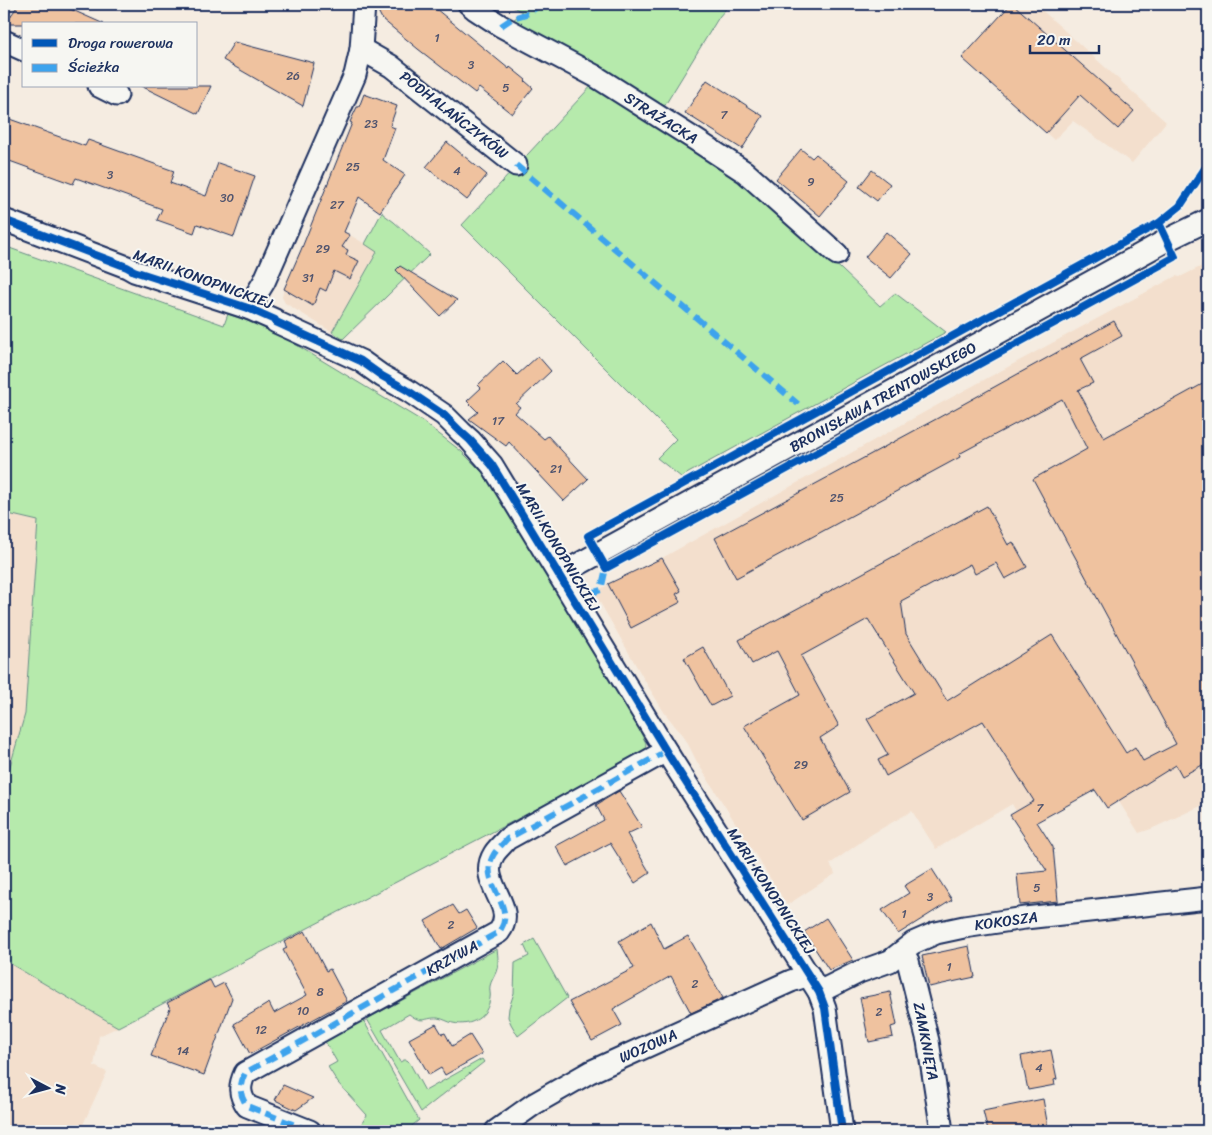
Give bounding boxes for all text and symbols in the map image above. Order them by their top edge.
legend [22,22,198,88]
scale bar [1030,22,1098,54]
house number: 1 [434,27,440,49]
text: 20 m [1037,27,1071,53]
text: Droga rowerowa [68,30,174,56]
text: Ścieżka [68,54,120,80]
house number: 3 [468,54,475,76]
street label: PODHALAŃCZYKÓW [394,64,514,166]
house number: 26 [286,65,300,87]
house number: 5 [502,77,510,99]
street label: STRAŻACKA [619,85,703,151]
house number: 7 [721,104,729,126]
house number: 23 [364,113,378,135]
house number: 25 [346,156,360,178]
house number: 4 [453,160,461,182]
house number: 3 [107,164,114,186]
house number: 9 [807,171,815,193]
house number: 30 [220,187,234,209]
house number: 27 [330,194,345,216]
house number: 29 [316,238,330,260]
street label: MARII KONOPNICKIEJ [130,242,277,317]
house number: 31 [302,267,314,289]
street label: BRONISŁAWA TRENTOWSKIEGO [784,334,982,460]
house number: 17 [492,410,505,432]
house number: 21 [550,458,562,480]
street label: MARII KONOPNICKIEJ [509,477,607,617]
house number: 25 [830,487,844,509]
house number: 29 [794,754,808,776]
house number: 7 [1037,797,1045,819]
street label: MARII KONOPNICKIEJ [720,822,822,961]
house number: 5 [1033,877,1041,899]
house number: 3 [927,886,934,908]
house number: 1 [901,903,907,925]
street label: KOKOSZA [973,904,1039,938]
house number: 2 [448,914,455,936]
street label: KRZYWA [421,933,483,983]
house number: 1 [946,956,952,978]
house number: 2 [692,973,699,995]
house number: 8 [316,981,324,1003]
house number: 10 [297,1000,310,1022]
street label: ZAMKNIĘTA [906,1000,946,1082]
house number: 2 [876,1001,883,1023]
house number: 12 [255,1019,267,1041]
street label: WOZOWA [615,1022,681,1070]
house number: 14 [177,1040,190,1062]
house number: 4 [1035,1057,1043,1079]
north arrow [22,1062,72,1112]
text: N [47,1082,73,1096]

